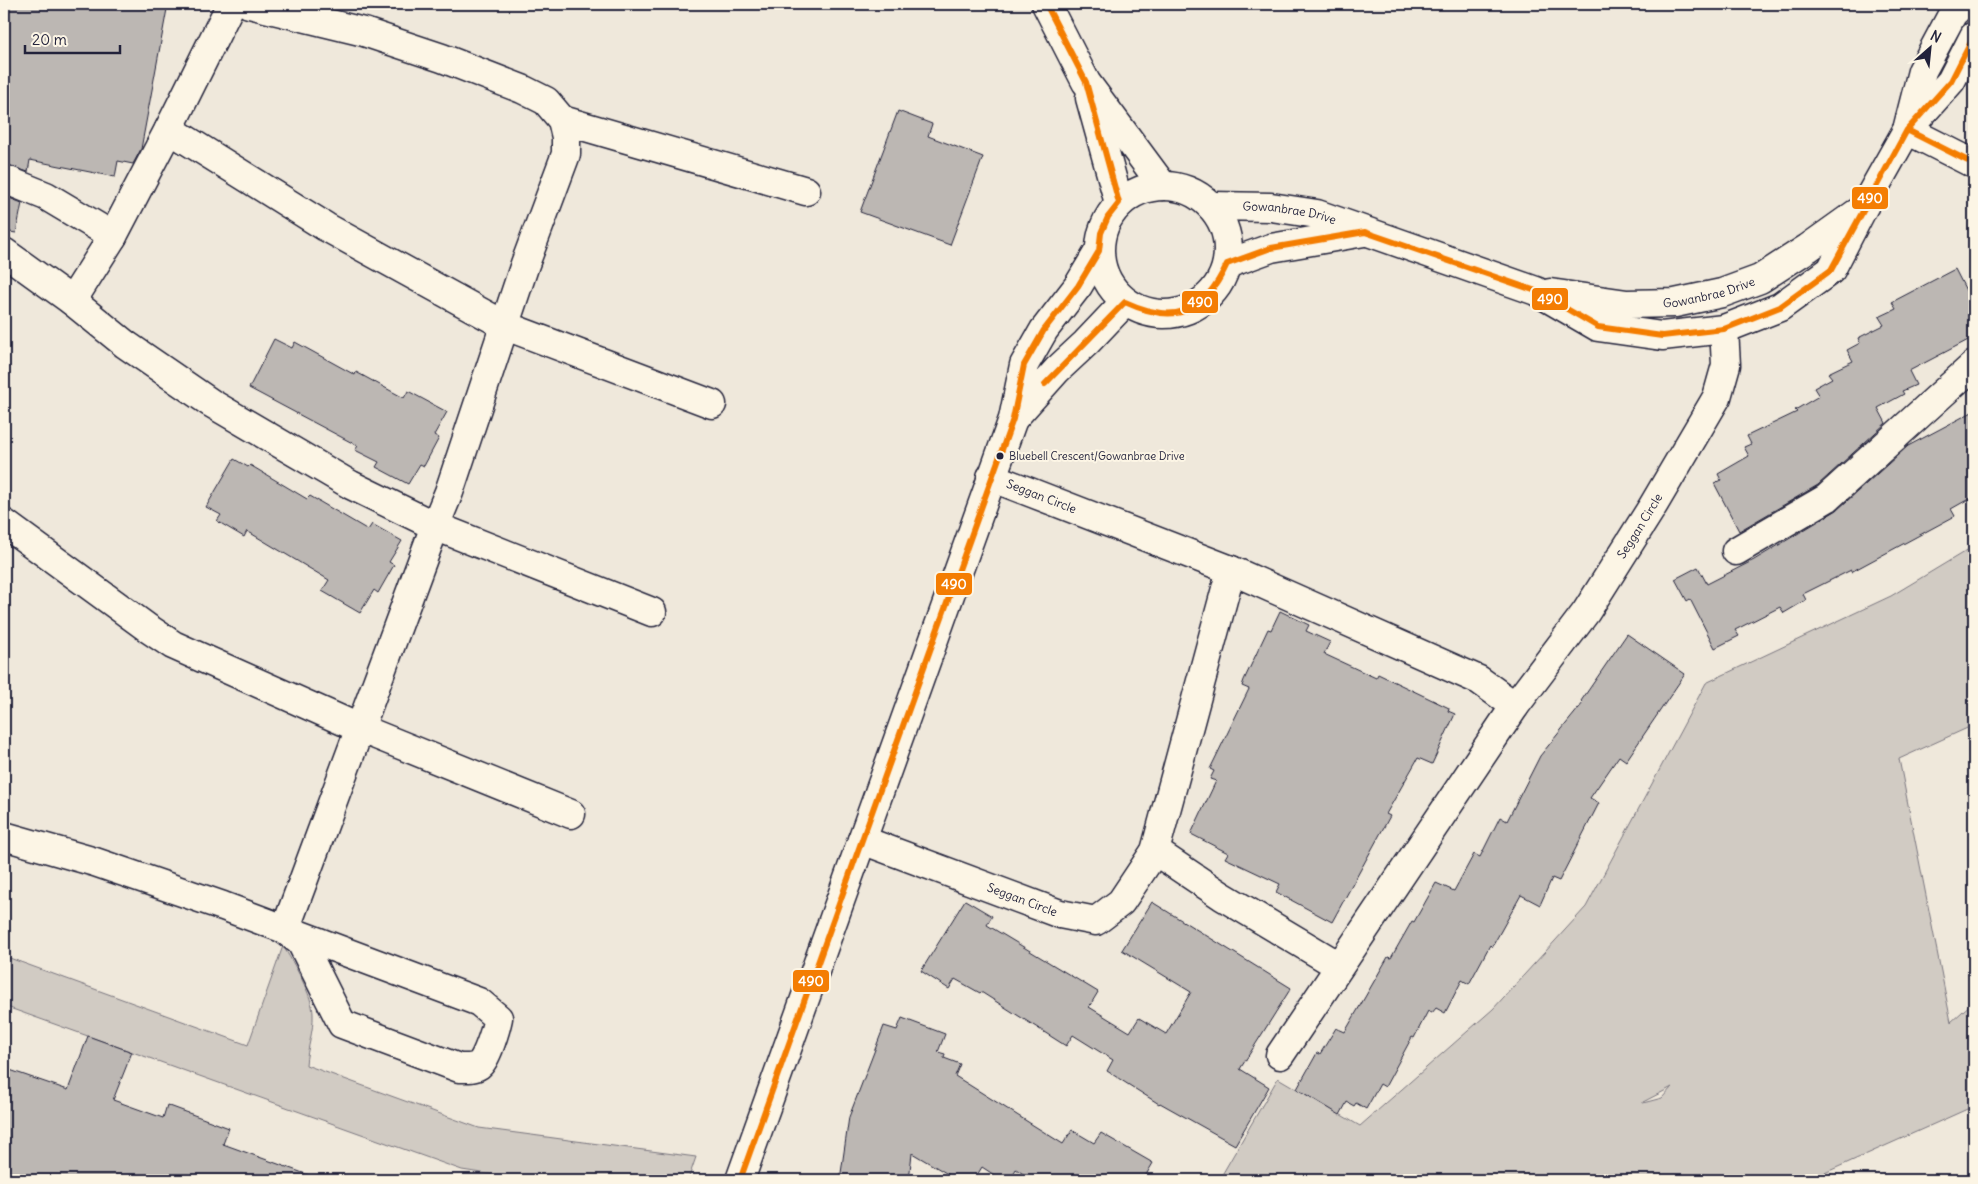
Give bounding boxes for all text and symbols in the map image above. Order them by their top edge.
scale bar [25,22,120,54]
north arrow [1906,22,1956,72]
text: N [1928,26,1944,47]
text: 20 m [32,30,67,49]
line badge: 490 [1851,186,1889,210]
text: 490 [1857,189,1883,207]
street label: Gowanbrae Drive [1243,199,1338,227]
street label: Gowanbrae Drive [1663,274,1757,310]
line badge: 490 [1531,287,1569,311]
line badge: 490 [1181,290,1219,314]
text: 490 [1537,290,1563,308]
text: 490 [1187,293,1213,311]
place label: Bluebell Crescent/Gowanbrae Drive [1009,449,1185,463]
marker: Bluebell Crescent/Gowanbrae Drive [995,451,1005,461]
street label: Seggan Circle [1004,476,1079,516]
street label: Seggan Circle [1614,491,1665,561]
line badge: 490 [935,572,973,596]
text: 490 [941,575,967,593]
street label: Seggan Circle [985,879,1060,919]
line badge: 490 [792,969,830,993]
text: 490 [798,972,824,990]

